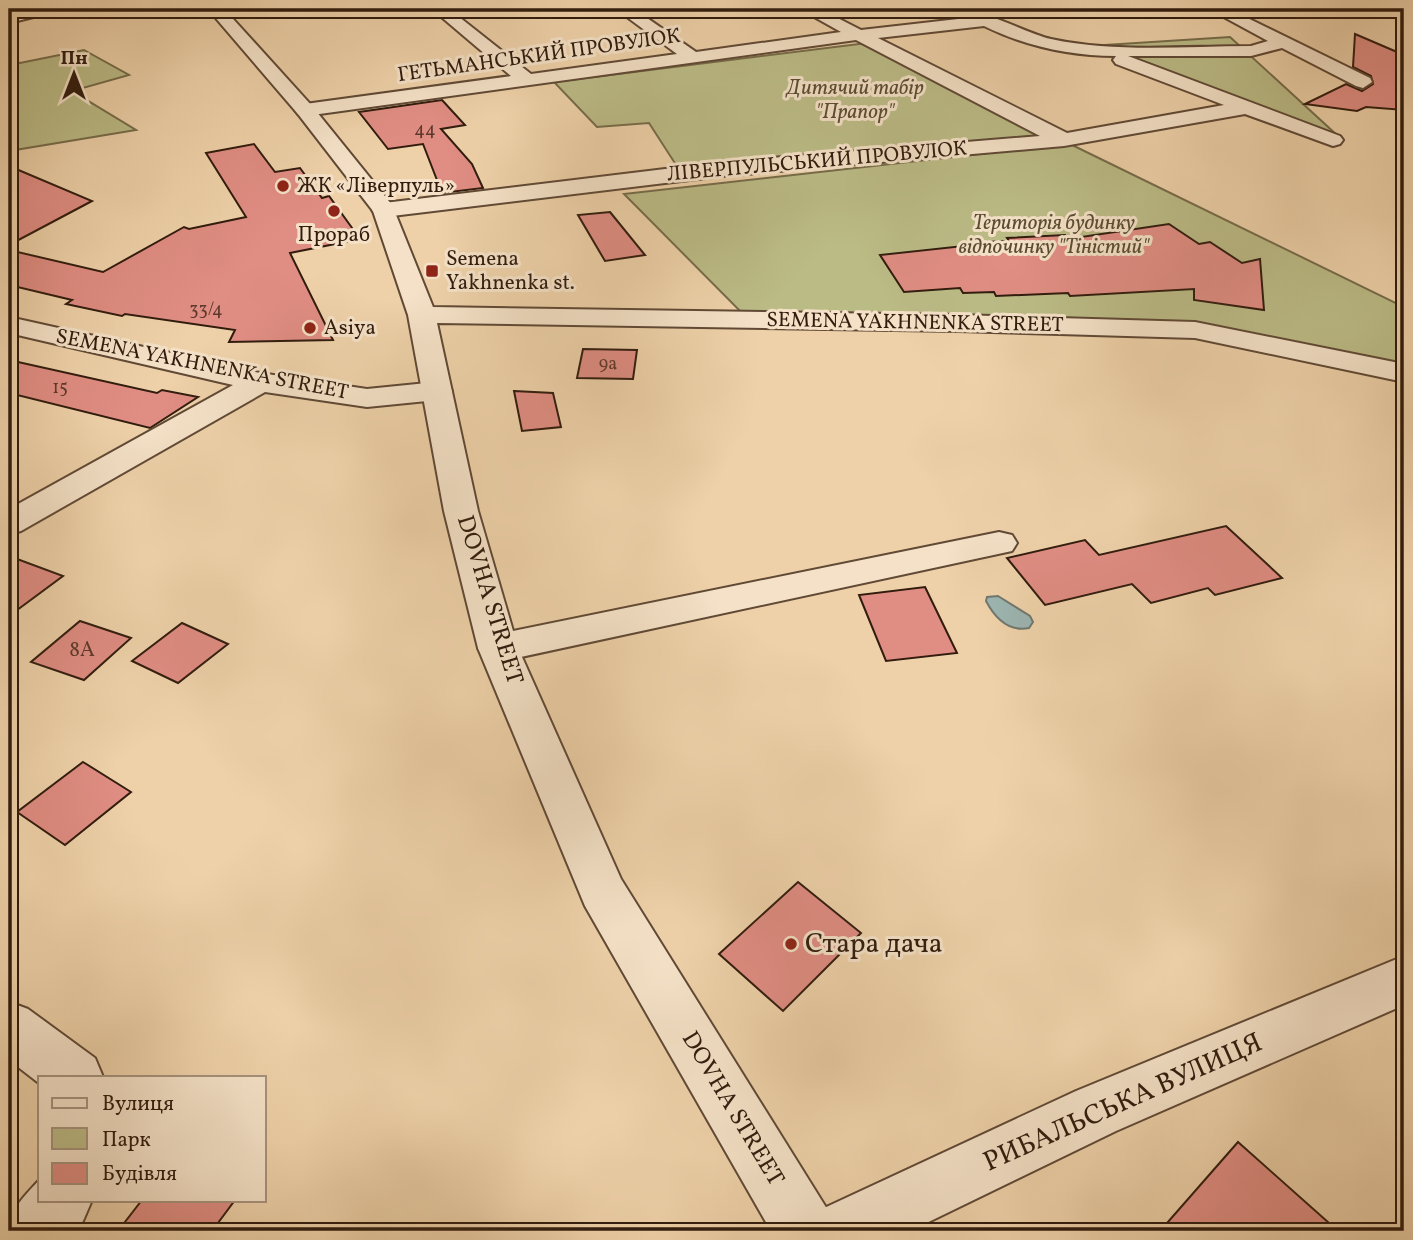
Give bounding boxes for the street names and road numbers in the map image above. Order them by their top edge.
street label: ГЕТЬМАНСЬКИЙ ПРОВУЛОК [396,22,682,90]
street label: ЛІВЕРПУЛЬСЬКИЙ ПРОВУЛОК [666,134,968,190]
street label: SEMENA YAKHNENKA STREET [766,306,1064,340]
street label: SEMENA YAKHNENKA STREET [53,322,351,408]
street label: DOVHA STREET [447,511,531,689]
street label: РИБАЛЬСЬКА ВУЛИЦЯ [977,1024,1269,1182]
street label: DOVHA STREET [672,1025,792,1193]

